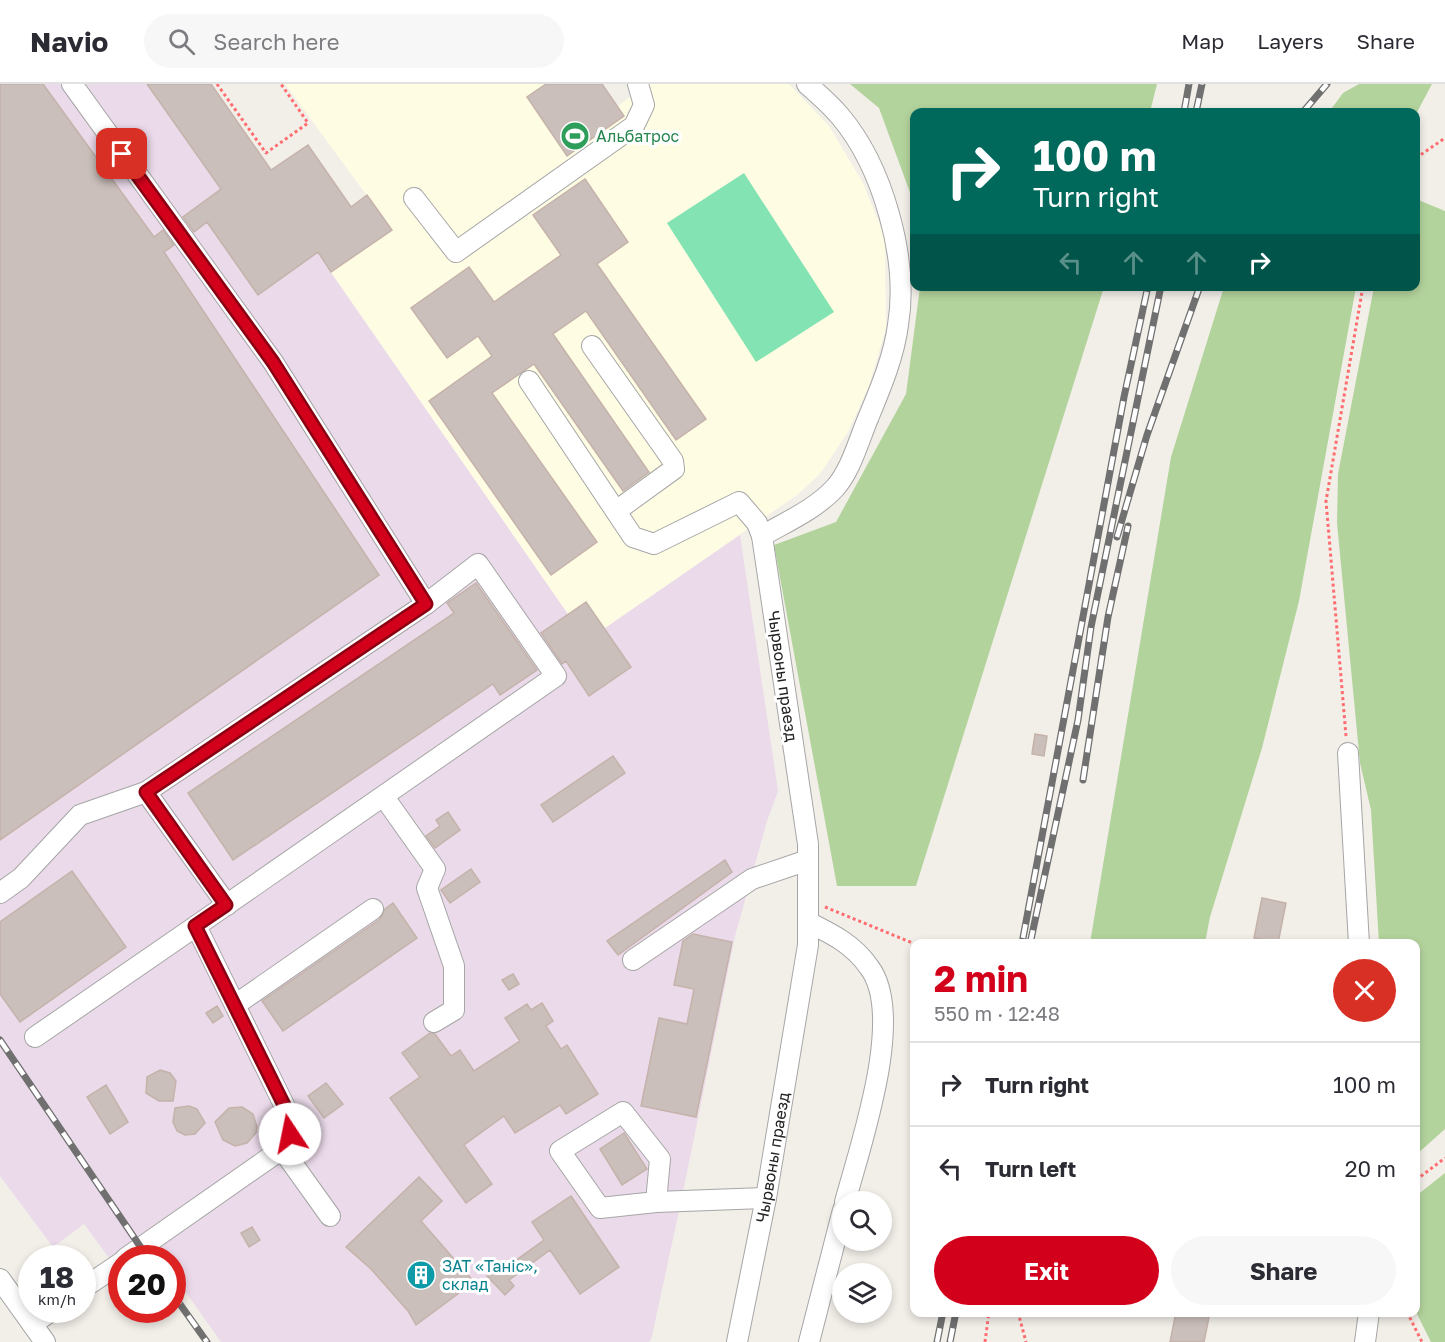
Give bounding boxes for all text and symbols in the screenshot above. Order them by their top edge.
search box [144,14,564,68]
text: Navio [30,25,108,58]
icon: search [165,25,198,58]
text: Search here [213,28,339,55]
text: Map [1181,28,1224,54]
text: Layers [1257,28,1324,54]
text: Share [1357,28,1415,54]
sports icon: Альбатрос [559,120,591,152]
place label: Альбатрос [596,126,679,146]
pin [96,128,147,179]
text: 100 m [1033,130,1156,180]
icon: right [934,132,1012,210]
icon: arrive [105,137,138,170]
text: Turn right [1033,181,1159,213]
icon: left [1054,246,1087,279]
icon: ahead [1117,246,1150,279]
icon: ahead [1180,246,1213,279]
icon: right [1243,246,1276,279]
street label: Чырвоны праезд [764,609,802,743]
text: 2 min [934,957,1028,1000]
button: close [1333,959,1396,1022]
text: 550 m · 12:48 [934,1001,1060,1025]
icon: right [934,1068,967,1101]
text: Turn right [985,1071,1089,1098]
text: 100 m [1333,1071,1396,1098]
street label: Чырвоны праезд [751,1090,793,1225]
position arrow [258,1102,322,1166]
icon: left [934,1152,967,1185]
text: Turn left [985,1155,1076,1182]
text: 20 m [1345,1155,1396,1182]
map controls [832,1191,892,1323]
button: search [832,1191,892,1251]
button: Exit [934,1236,1159,1305]
button: Share [1171,1236,1396,1305]
speed limit sign: 20 [108,1245,186,1323]
place label: ЗАТ «Таніс», склад [442,1256,538,1294]
text: 18 [40,1259,74,1295]
building icon: ЗАТ «Таніс», склад [405,1259,437,1291]
button: layers [832,1263,892,1323]
text: km/h [38,1290,76,1308]

